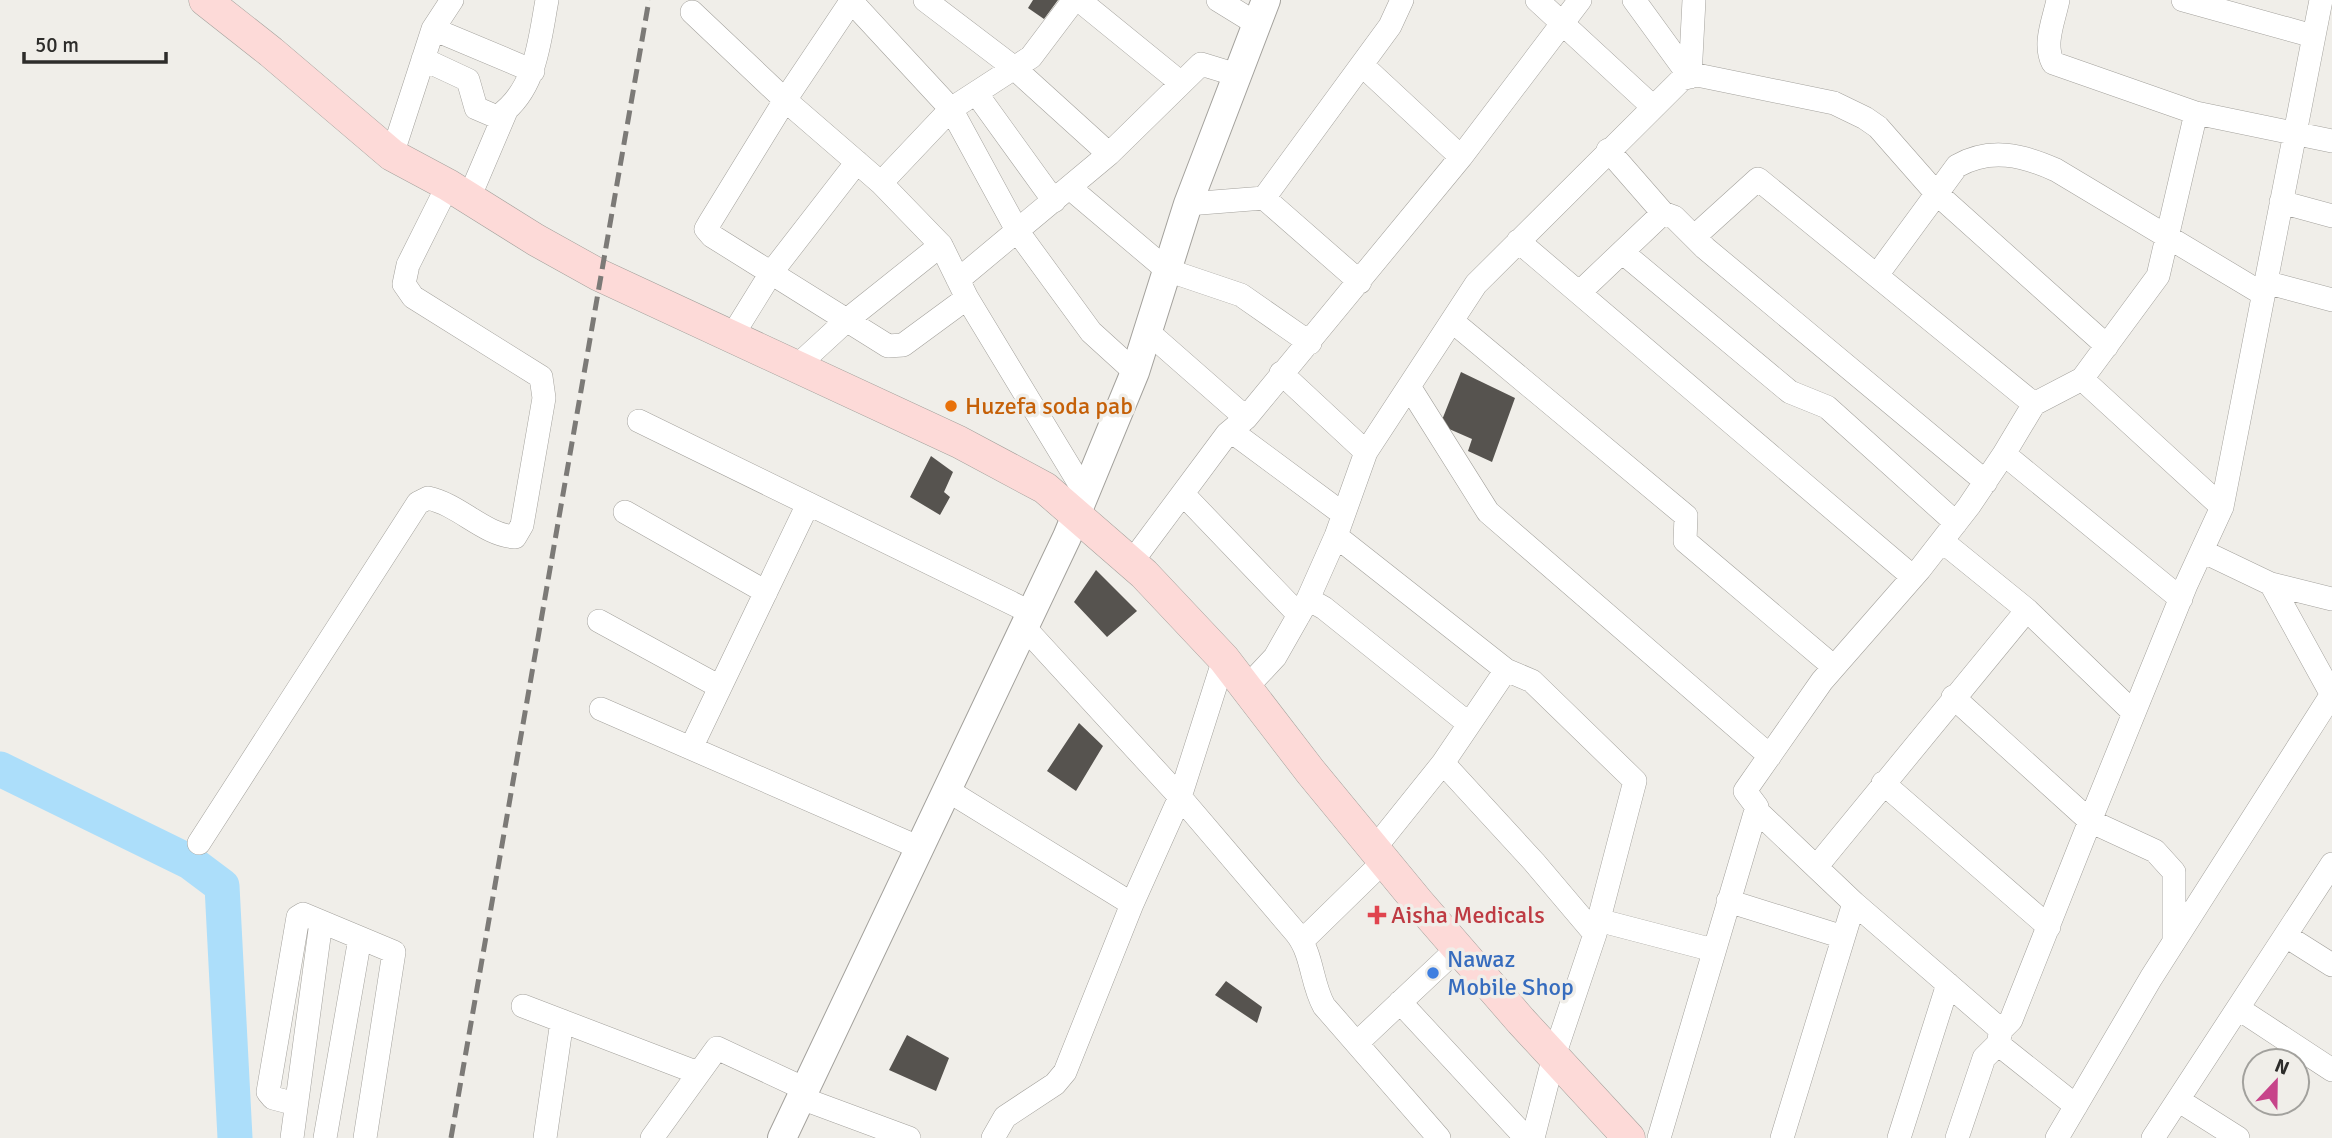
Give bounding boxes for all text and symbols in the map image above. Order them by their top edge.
scale bar [24,21,166,65]
text: 50 m [35,32,79,58]
place label: Huzefa soda pab [965,391,1133,421]
marker: Huzefa soda pab [943,398,959,414]
place label: Aisha Medicals [1391,900,1545,930]
marker: Aisha Medicals [1369,907,1385,923]
place label: Nawaz Mobile Shop [1447,944,1574,1002]
marker: Nawaz Mobile Shop [1425,965,1441,981]
north arrow [2241,1047,2311,1117]
text: N [2271,1054,2293,1081]

